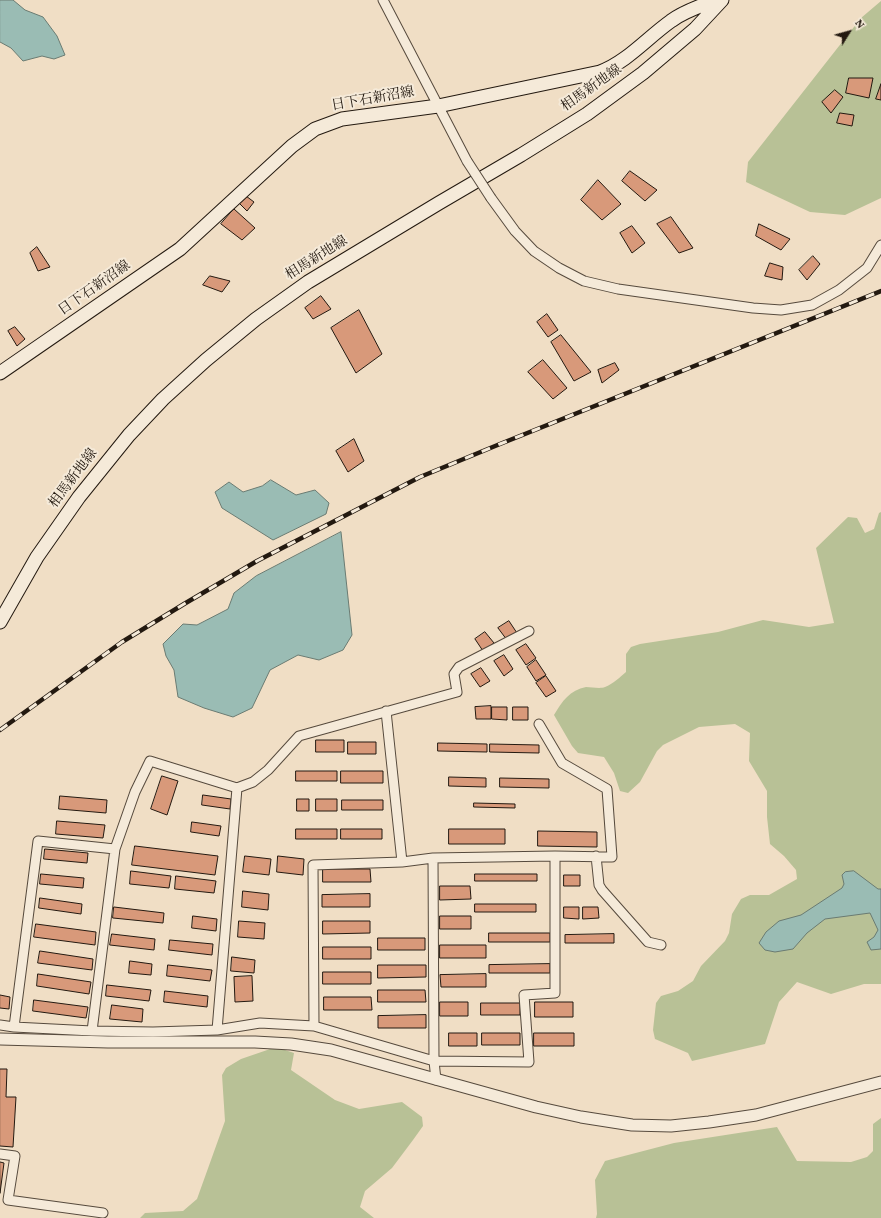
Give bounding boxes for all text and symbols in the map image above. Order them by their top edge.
north arrow [829,12,869,52]
text: N [851,17,867,32]
street label: 相馬新地線 [559,62,625,116]
street label: 日下石新沼線 [330,84,416,116]
street label: 相馬新地線 [283,233,351,285]
street label: 日下石新沼線 [56,258,134,320]
street label: 相馬新地線 [46,446,102,512]

